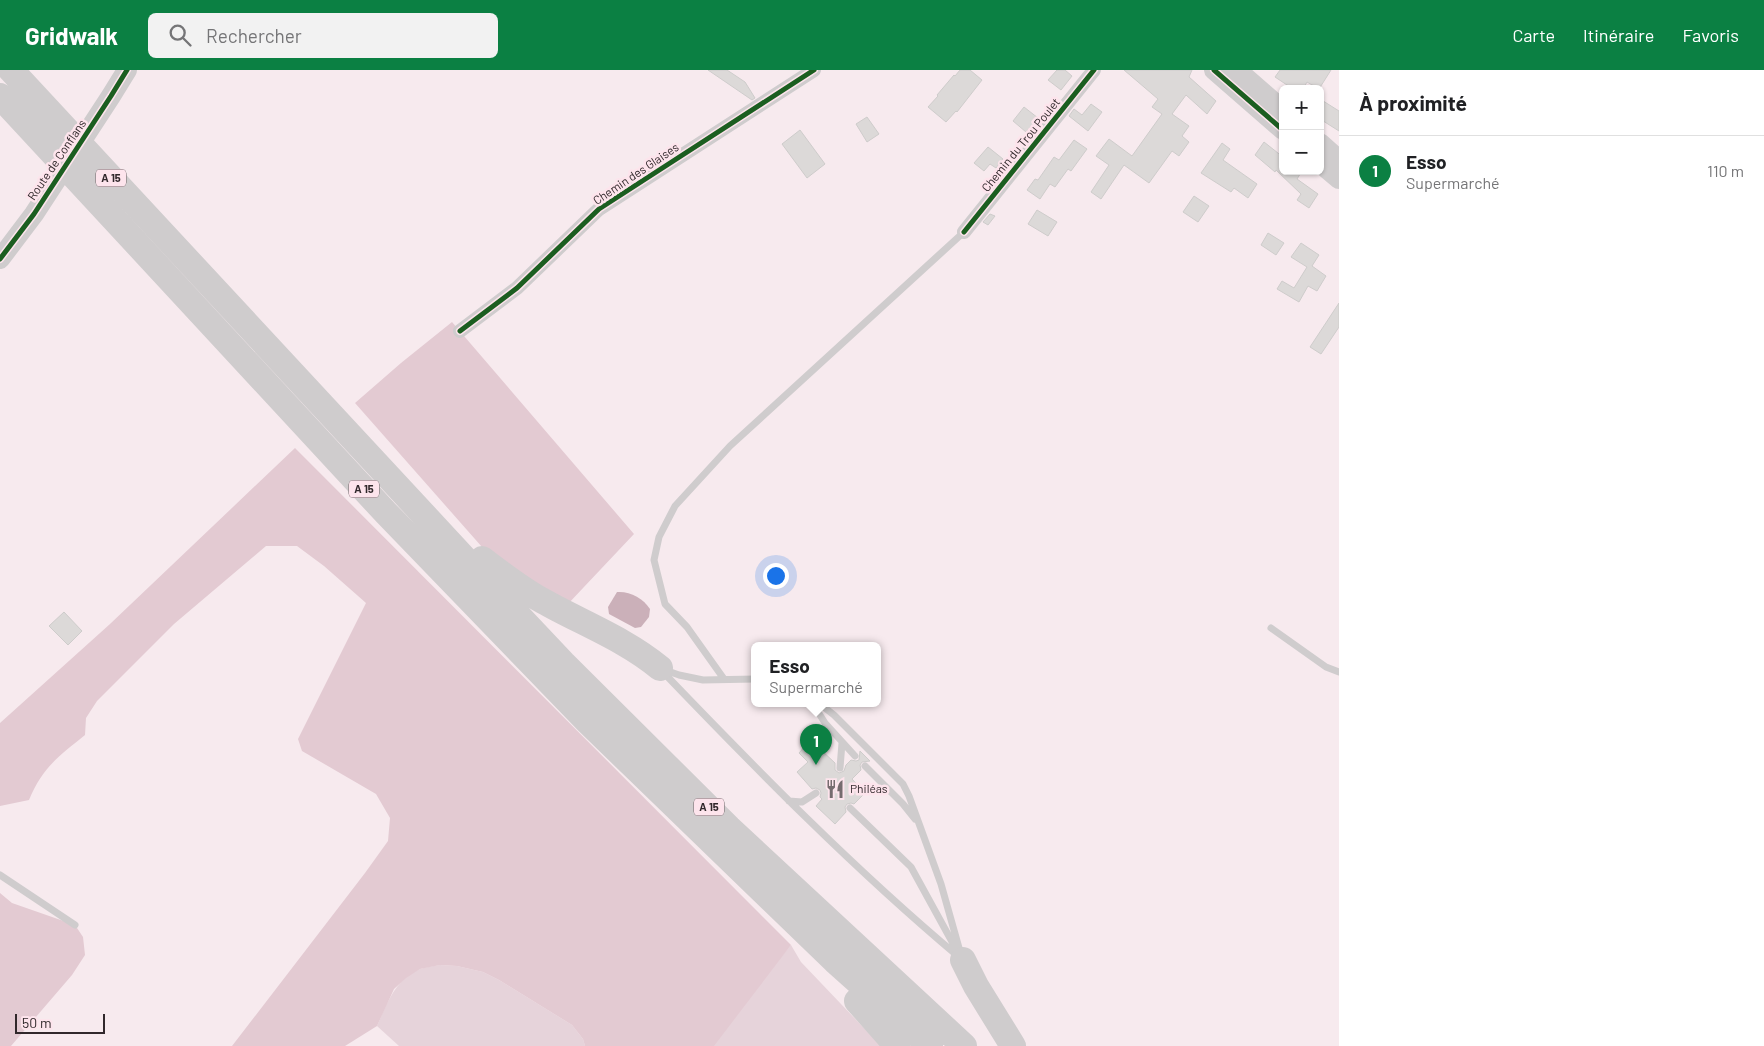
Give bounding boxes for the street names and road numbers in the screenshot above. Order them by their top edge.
street label: Chemin du Trou Poulet [978,95,1062,194]
street label: Route de Conflans [24,116,88,202]
street label: Chemin des Glaises [590,139,681,207]
road number: A 15 [96,170,126,186]
road number: A 15 [349,480,379,498]
road number: A 15 [694,799,724,816]

